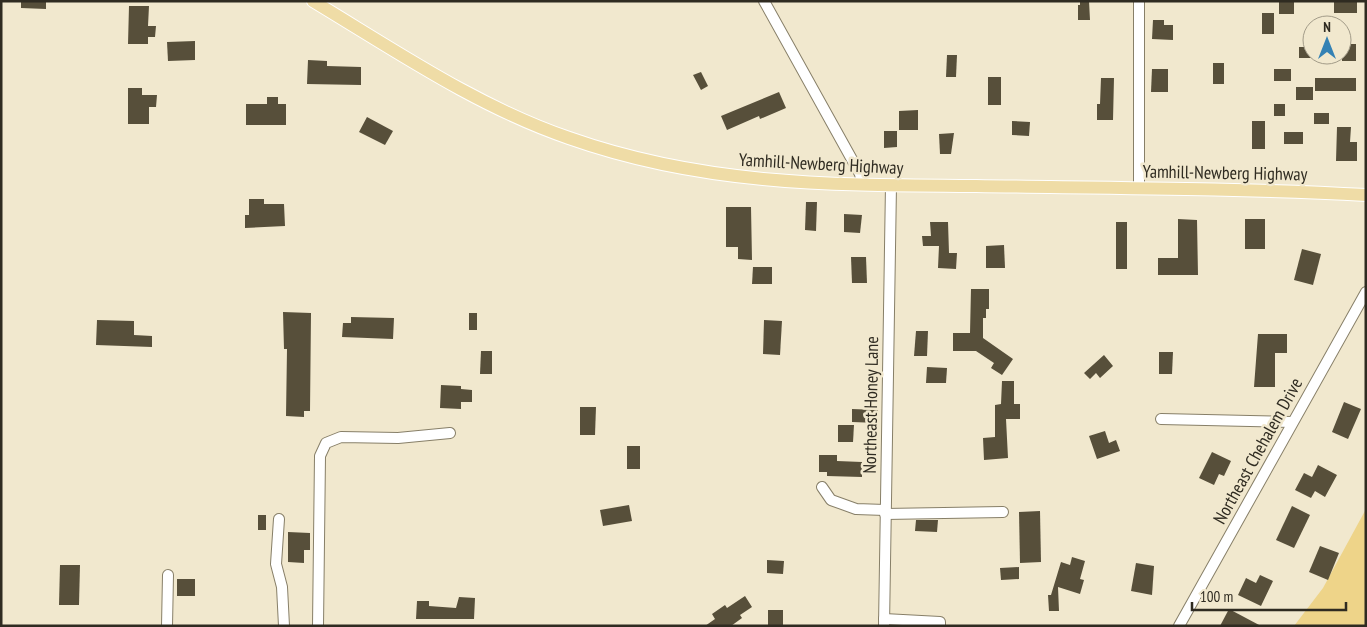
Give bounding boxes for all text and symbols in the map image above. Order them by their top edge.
north arrow [1302,15,1352,65]
text: N [1323,18,1331,36]
street label: Yamhill-Newberg Highway [738,148,904,179]
street label: Yamhill-Newberg Highway [1142,160,1308,185]
street label: Northeast Honey Lane [858,336,883,474]
street label: Northeast Chehalem Drive [1208,374,1307,528]
scale bar [1192,580,1346,612]
text: 100 m [1200,587,1233,606]

